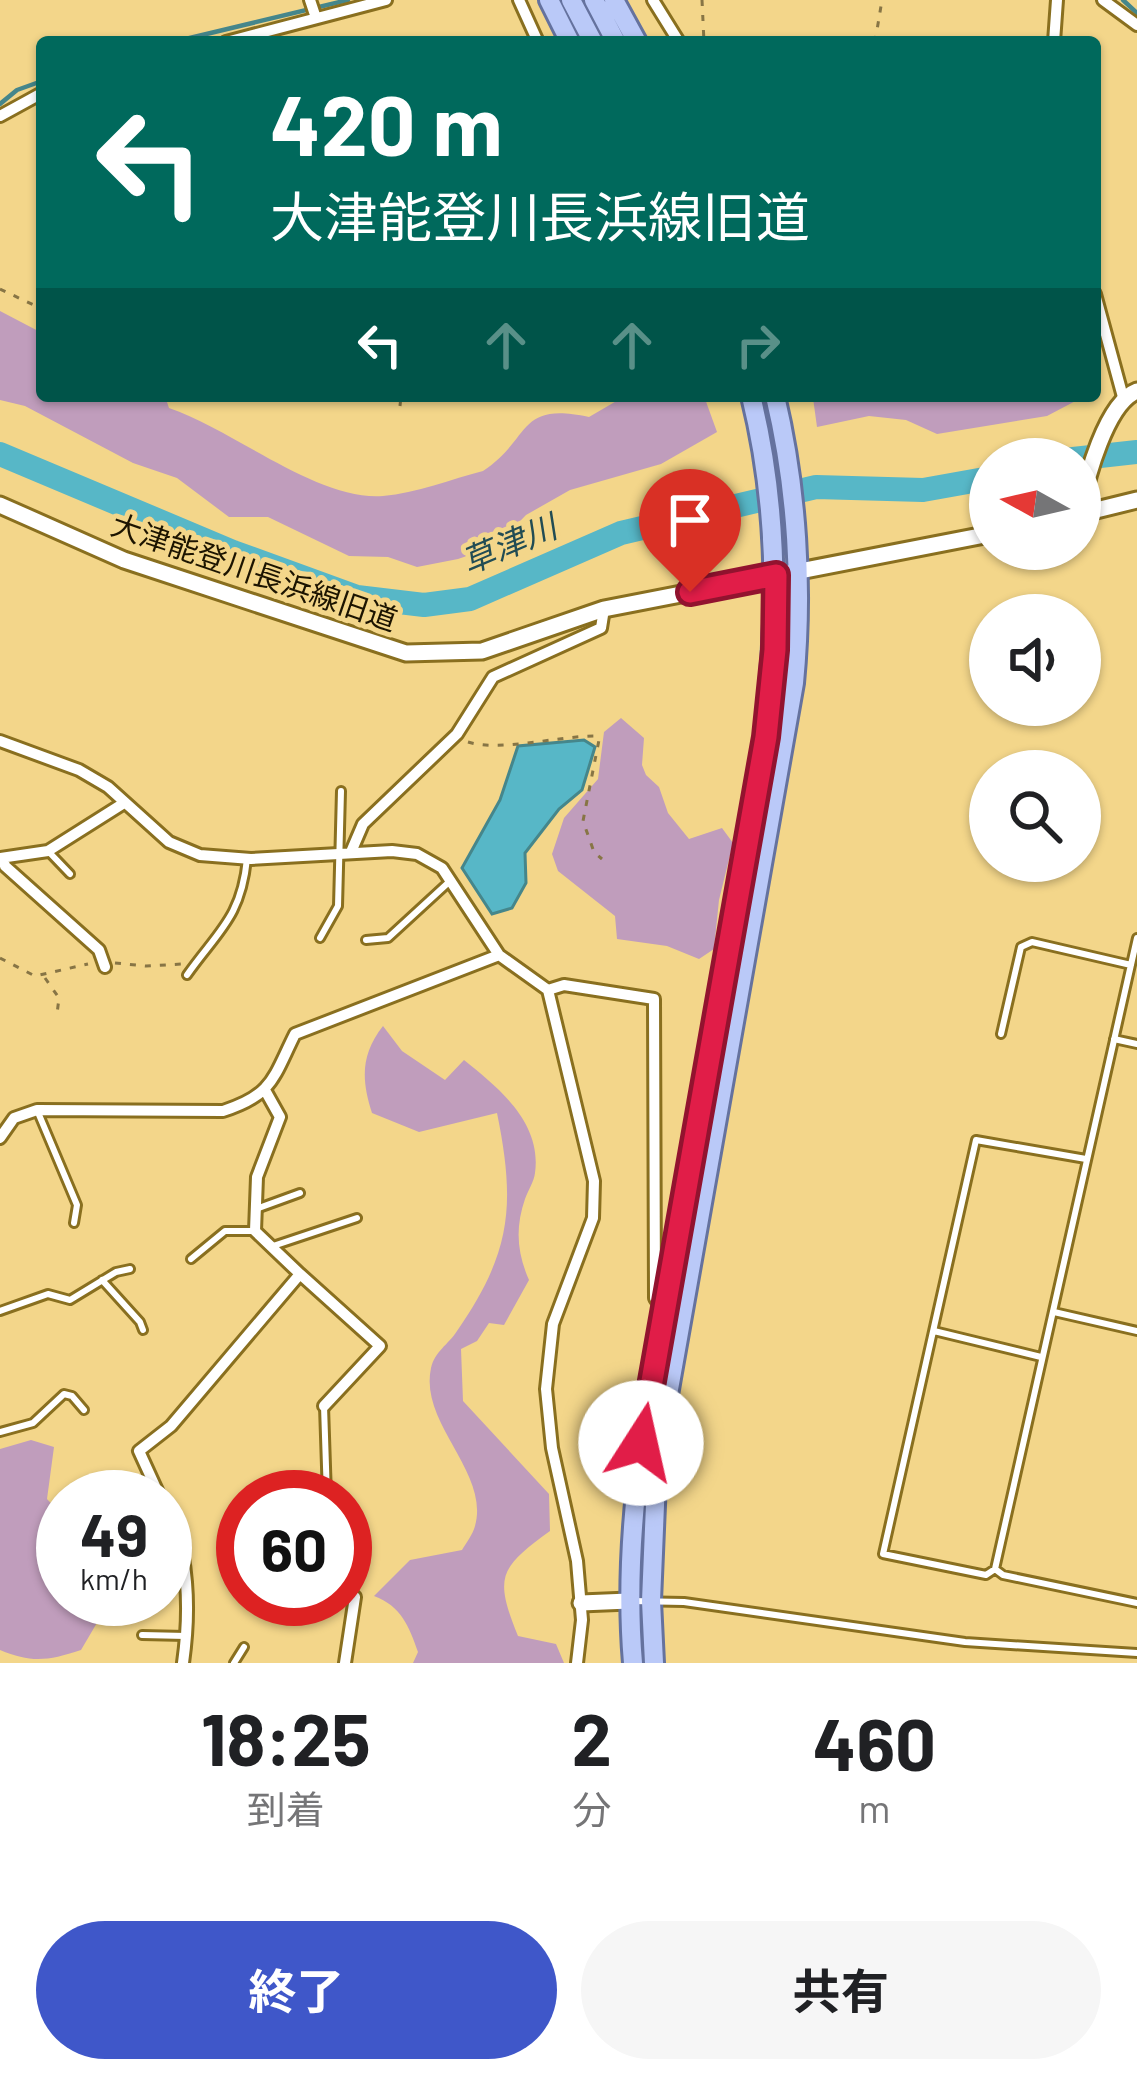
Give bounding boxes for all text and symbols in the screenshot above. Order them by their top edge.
text: 420 m [270,72,503,173]
icon: left [72,84,228,240]
text: 大津能登川長浜線旧道 [270,183,810,248]
icon: left [347,312,413,378]
icon: ahead [473,312,539,378]
icon: ahead [599,312,665,378]
icon: right [725,312,791,378]
north arrow [969,438,1101,570]
map controls [969,438,1101,882]
pin [639,469,741,592]
icon: arrive [657,487,723,553]
water label: 草津川 [455,504,565,581]
street label: 大津能登川長浜線旧道 [107,505,402,637]
button: sound [969,594,1101,726]
button: search [969,750,1101,882]
position arrow [578,1380,704,1506]
speed limit sign: 60 [216,1470,372,1626]
text: 49 [80,1497,148,1569]
text: km/h [80,1560,148,1596]
text: 18:25 [201,1694,371,1780]
text: 2 [572,1694,612,1780]
text: 460 [813,1699,936,1785]
text: m [858,1784,891,1831]
text: 到着 [247,1785,325,1832]
text: 分 [572,1785,611,1832]
button: 終了 [36,1921,557,2059]
button: 共有 [581,1921,1101,2059]

